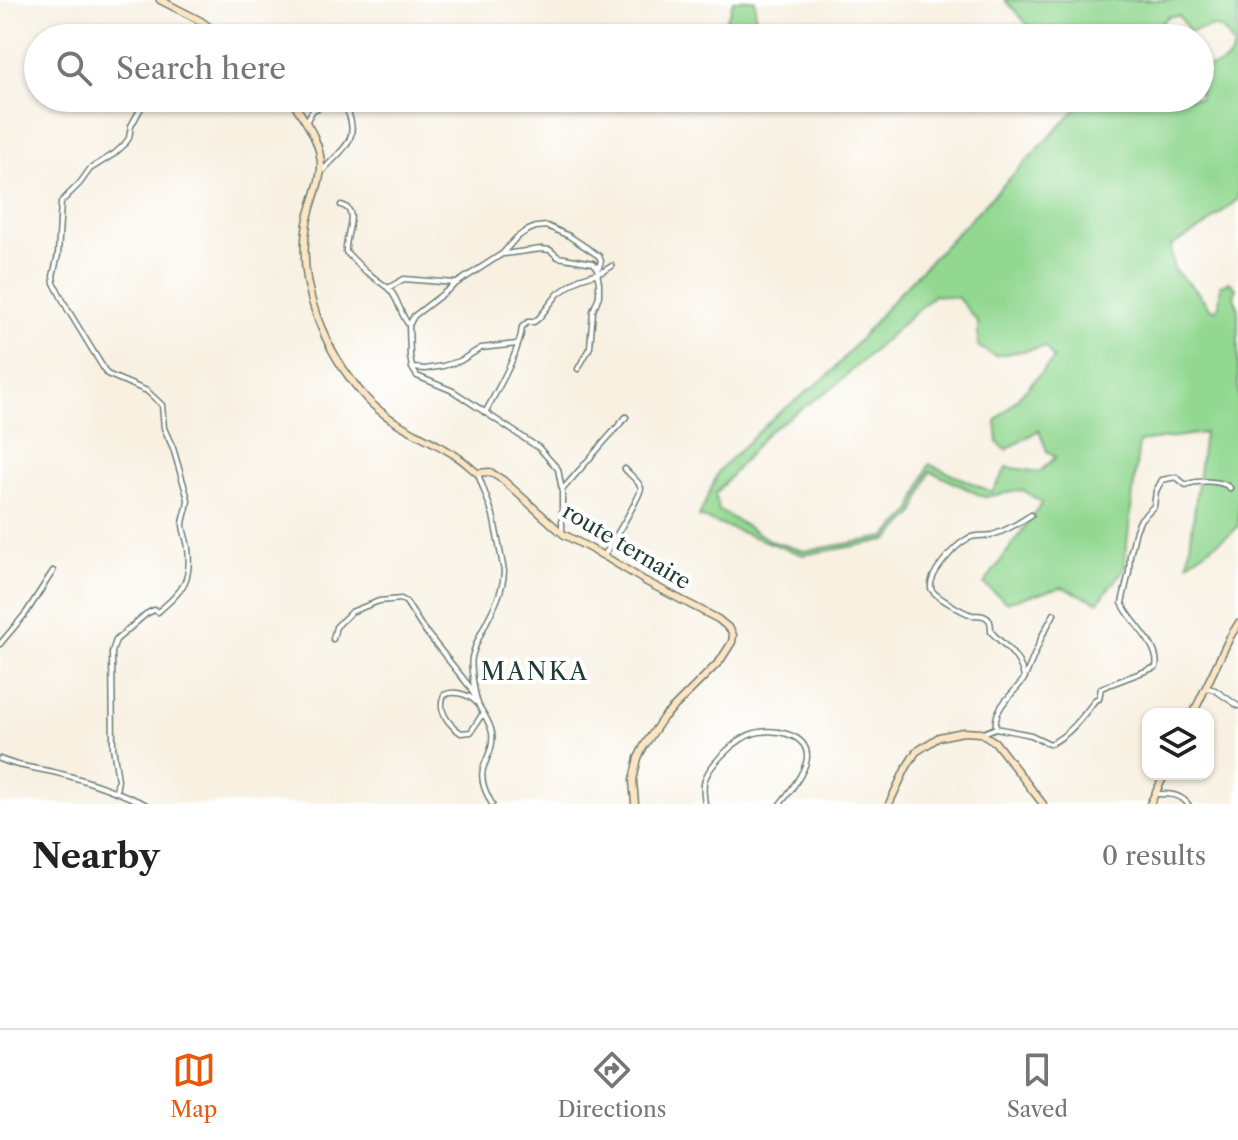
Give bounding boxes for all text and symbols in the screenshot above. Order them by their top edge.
search box [24,24,1214,112]
icon: search [52,46,96,90]
text: Search here [116,50,286,87]
street label: route ternaire [558,498,696,595]
district label: MANKA [481,657,589,686]
map controls [1142,708,1214,780]
button: layers [1142,708,1214,780]
text: Nearby [32,835,160,877]
text: 0 results [1102,840,1206,872]
tab: Map [170,1048,217,1123]
tab: Directions [558,1048,666,1123]
tab: Saved [1007,1048,1068,1123]

